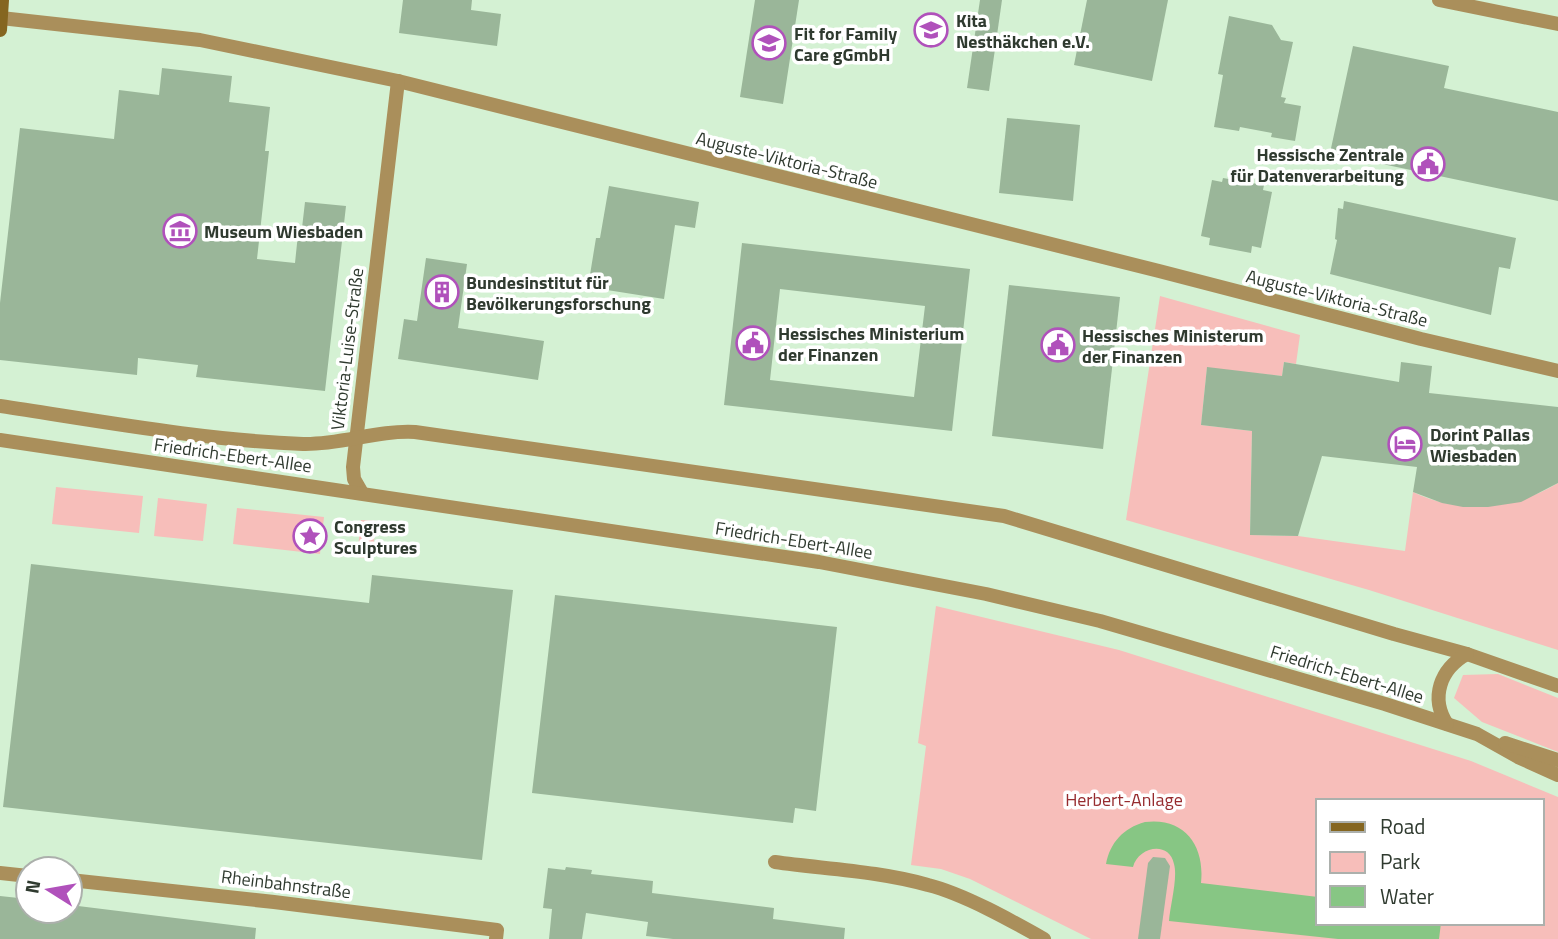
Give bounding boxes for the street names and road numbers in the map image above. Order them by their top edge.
street label: Auguste-Viktoria-Straße [693,124,881,196]
street label: Auguste-Viktoria-Straße [1243,262,1431,334]
street label: Viktoria-Luise-Straße [324,266,370,432]
street label: Friedrich-Ebert-Allee [152,431,314,479]
street label: Friedrich-Ebert-Allee [713,514,875,566]
street label: Friedrich-Ebert-Allee [1267,638,1427,710]
street label: Rheinbahnstraße [220,863,352,905]

